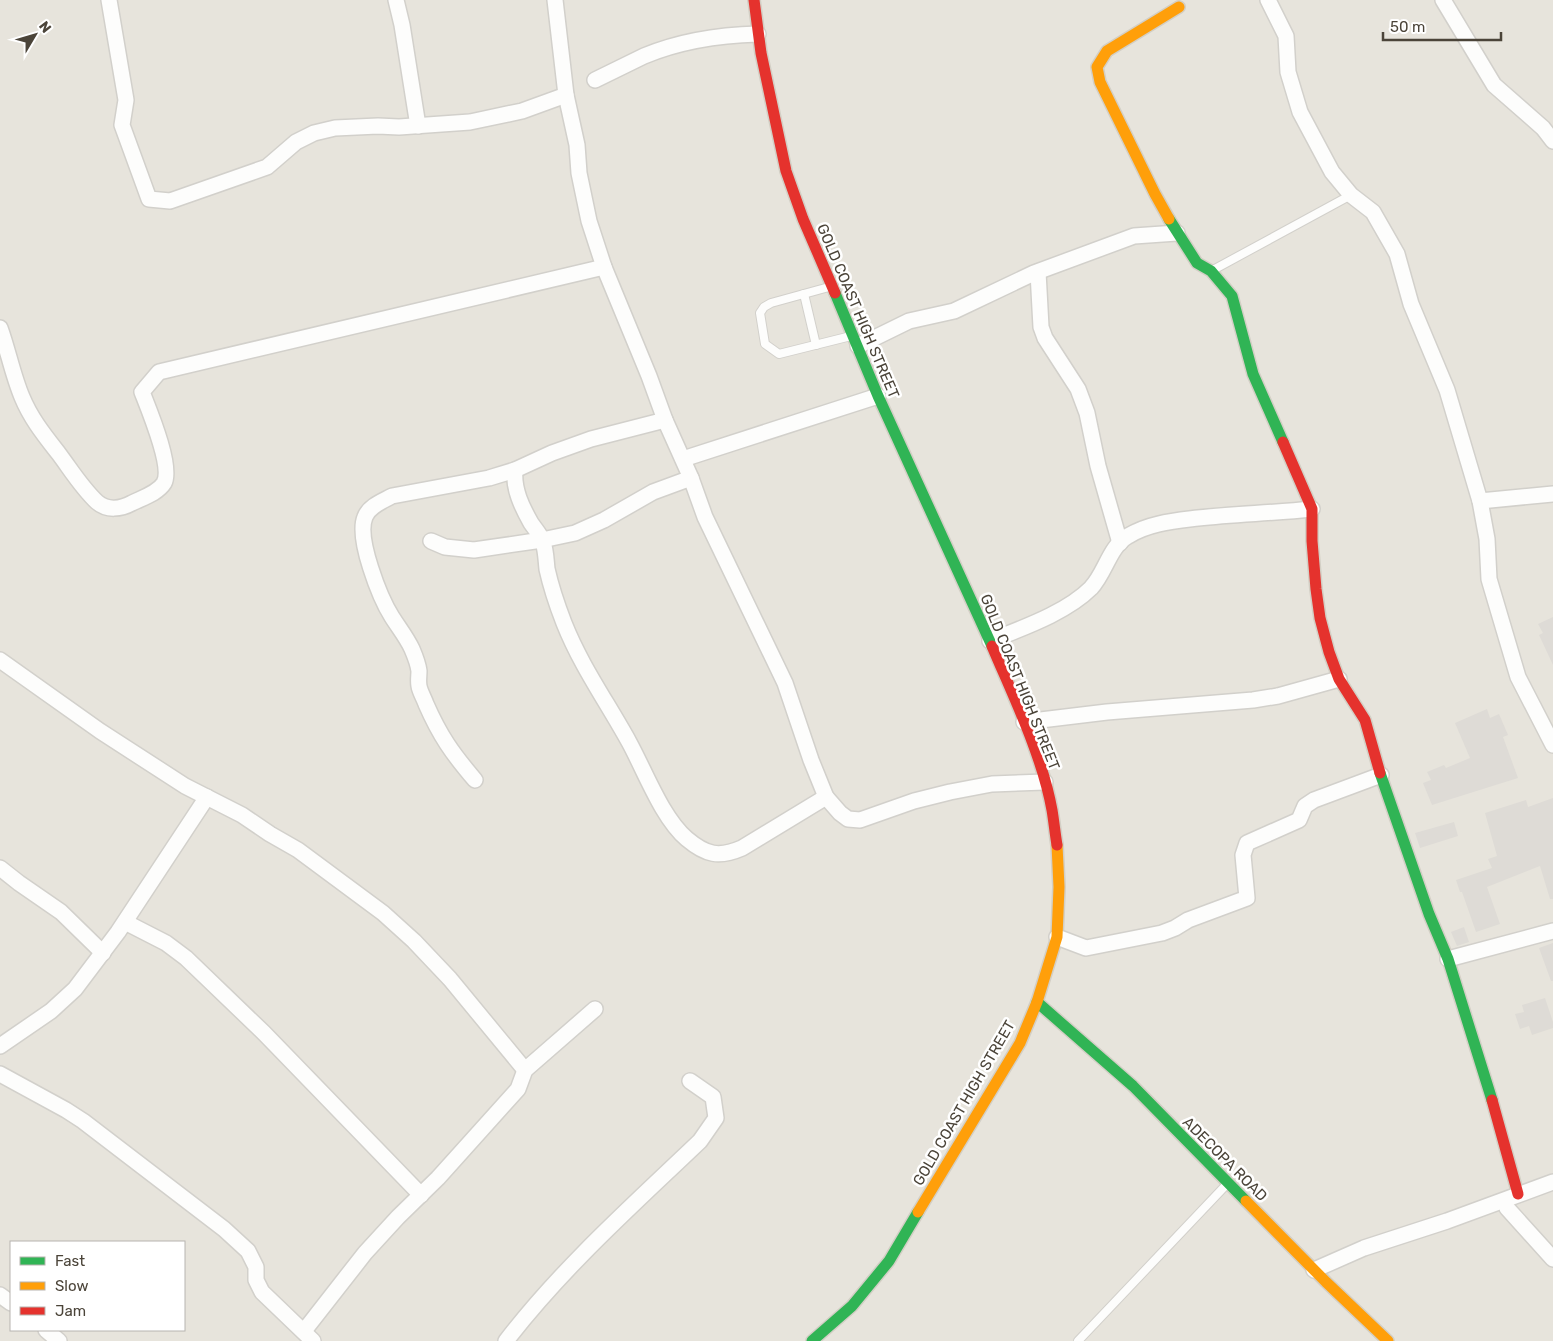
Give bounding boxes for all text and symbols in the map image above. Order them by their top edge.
north arrow [10,10,60,60]
scale bar [1383,10,1500,42]
text: N [35,18,55,37]
text: 50 m [1390,18,1425,36]
street label: GOLD COAST HIGH STREET [813,221,903,401]
street label: GOLD COAST HIGH STREET [976,592,1064,773]
street label: GOLD COAST HIGH STREET [909,1017,1019,1189]
street label: ADECOPA ROAD [1179,1113,1271,1205]
legend [10,1241,185,1331]
text: Fast [55,1252,85,1270]
text: Slow [55,1277,88,1295]
text: Jam [55,1302,86,1320]

